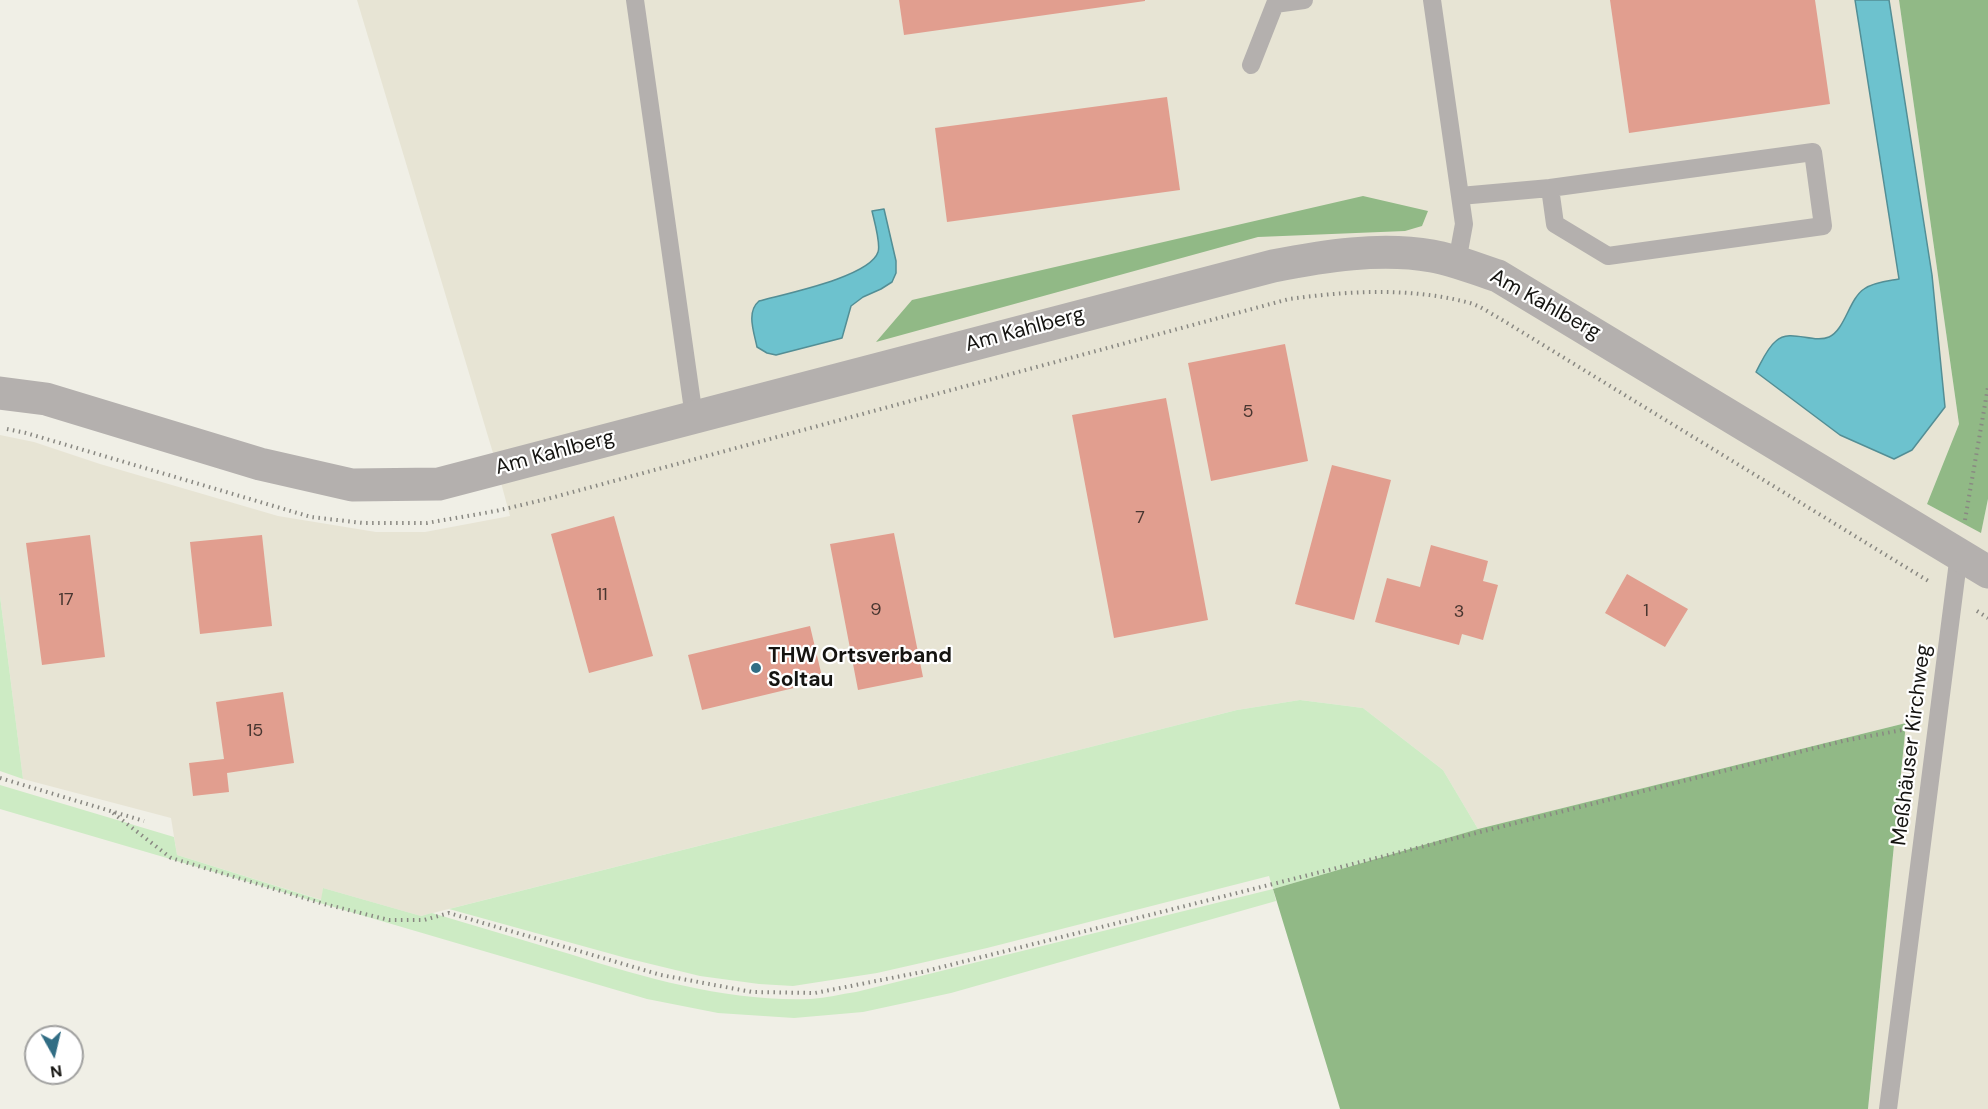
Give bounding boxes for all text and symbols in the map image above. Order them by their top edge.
street label: Am Kahlberg [1485,264,1605,346]
street label: Am Kahlberg [963,302,1087,358]
house number: 5 [1243,401,1253,423]
street label: Am Kahlberg [493,425,617,481]
house number: 7 [1135,507,1145,529]
house number: 11 [596,584,608,606]
house number: 17 [58,589,74,611]
house number: 9 [870,599,882,621]
house number: 1 [1643,600,1649,622]
house number: 3 [1454,601,1464,623]
place label: THW Ortsverband Soltau [768,643,952,693]
street label: Meßhäuser Kirchweg [1887,643,1937,847]
marker: THW Ortsverband Soltau [749,661,763,675]
house number: 15 [247,720,263,742]
north arrow [24,1025,84,1085]
text: N [49,1060,64,1083]

